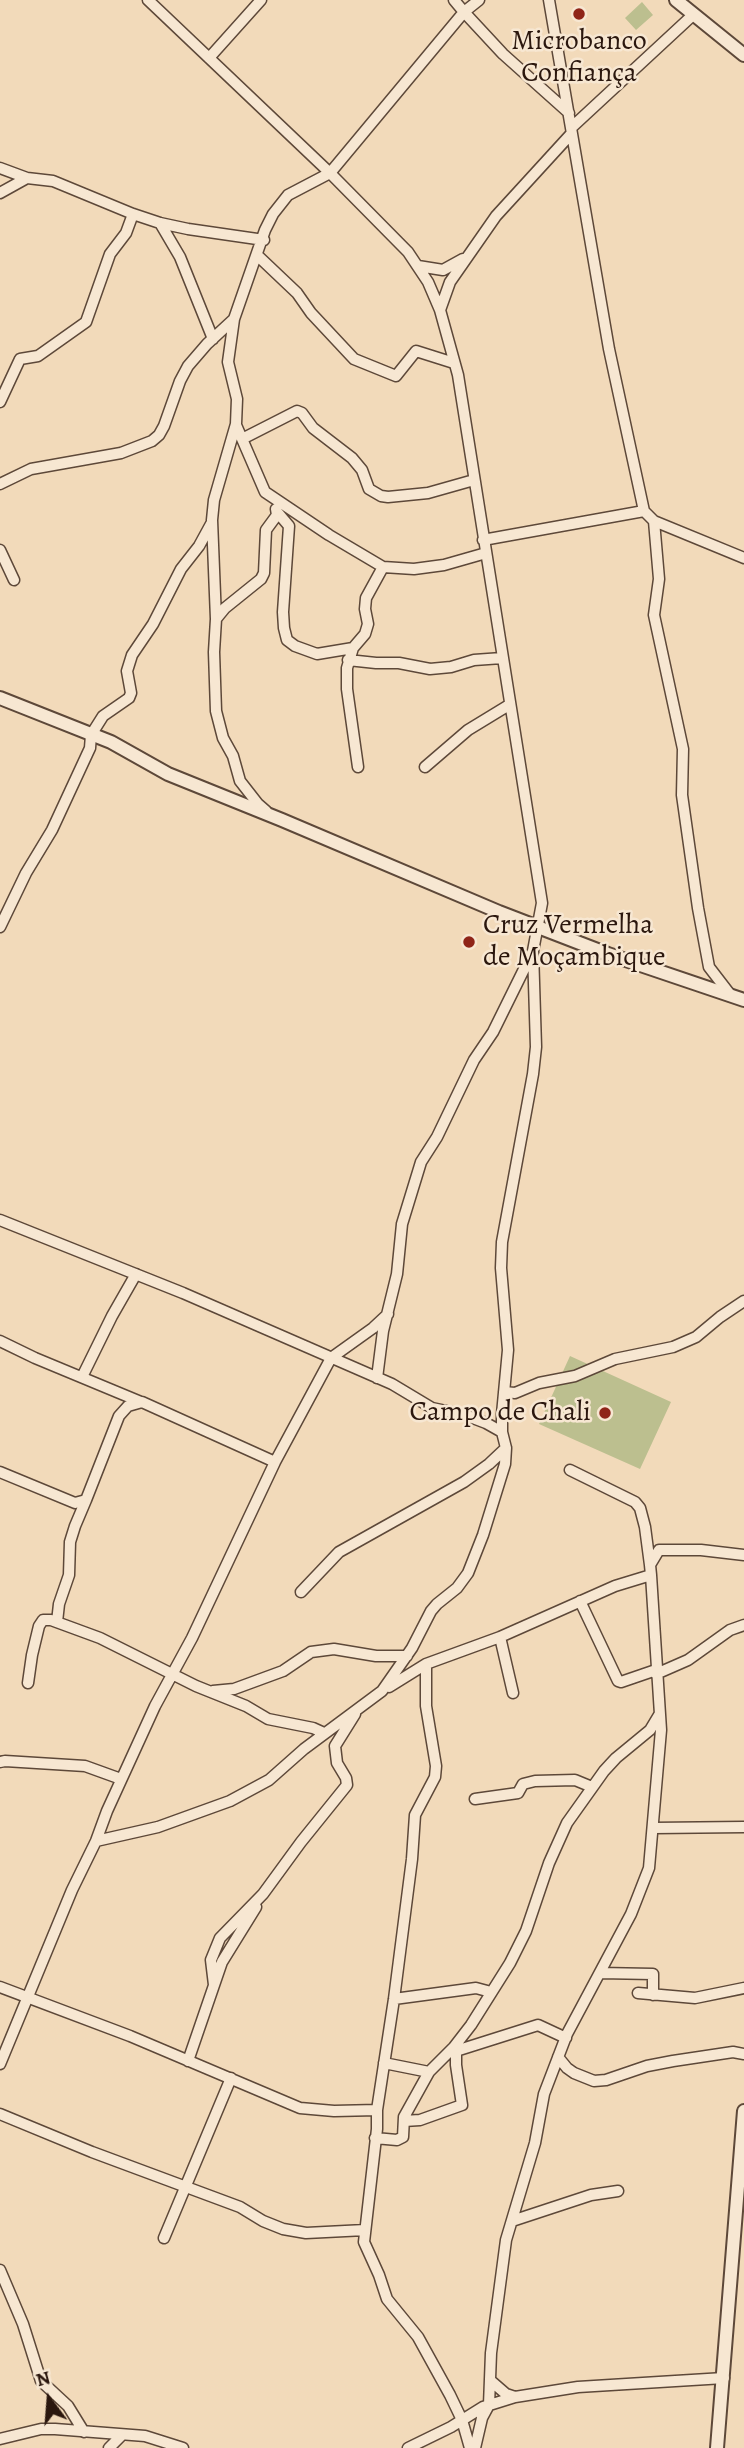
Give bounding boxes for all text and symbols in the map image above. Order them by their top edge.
marker: Microbanco Confiança [571,6,587,22]
place label: Microbanco Confiança [511,25,647,91]
place label: Cruz Vermelha de Moçambique [483,909,665,975]
marker: Cruz Vermelha de Moçambique [461,934,477,950]
place label: Campo de Chali [409,1396,591,1430]
marker: Campo de Chali [597,1405,613,1421]
north arrow [14,2364,84,2434]
text: N [33,2364,53,2393]

